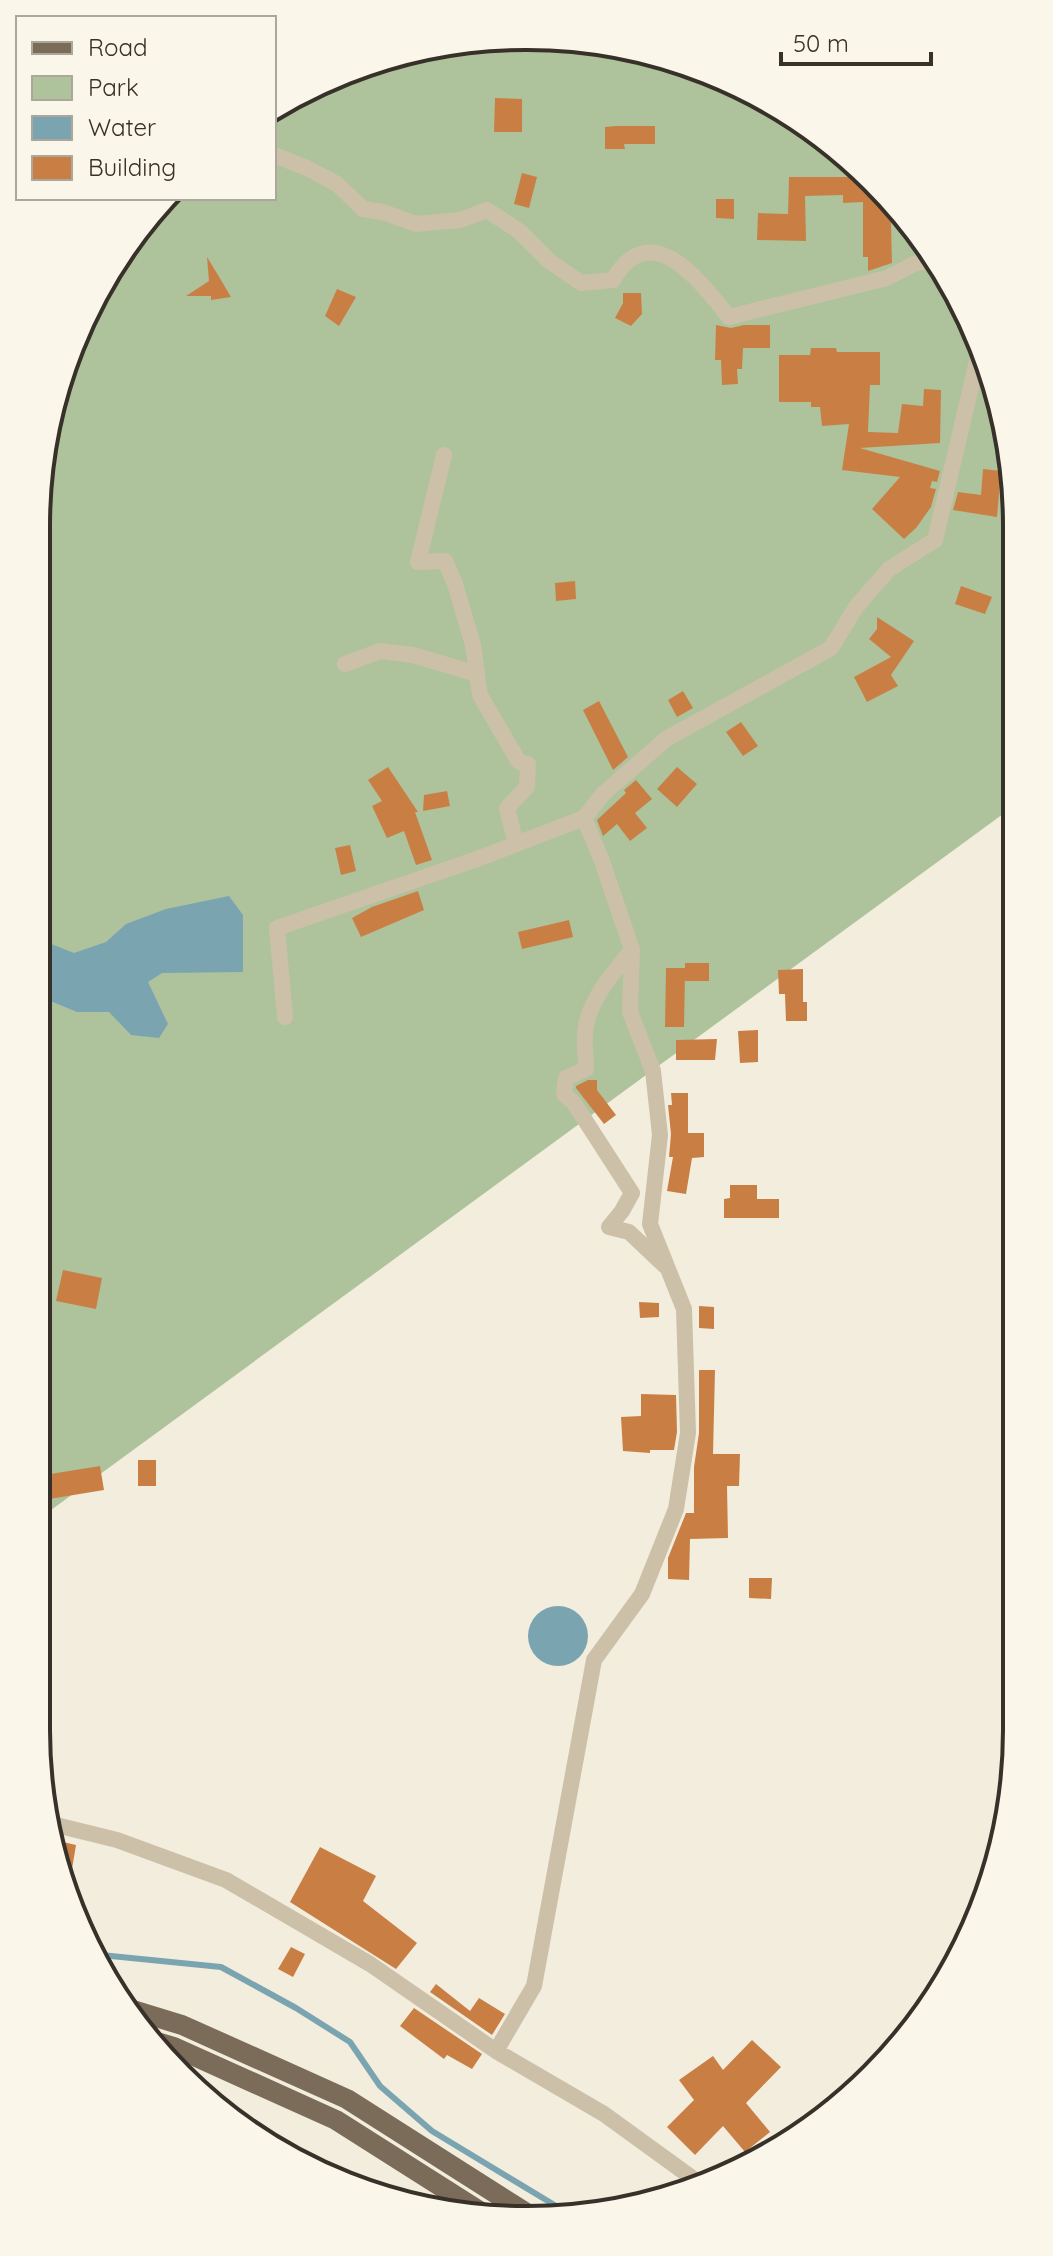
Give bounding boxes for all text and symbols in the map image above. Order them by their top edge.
legend [16,16,276,200]
scale bar [781,16,931,66]
text: 50 m [793,28,849,58]
text: Road [88,32,148,62]
text: Park [88,72,139,102]
text: Water [88,112,156,142]
text: Building [88,152,176,182]

